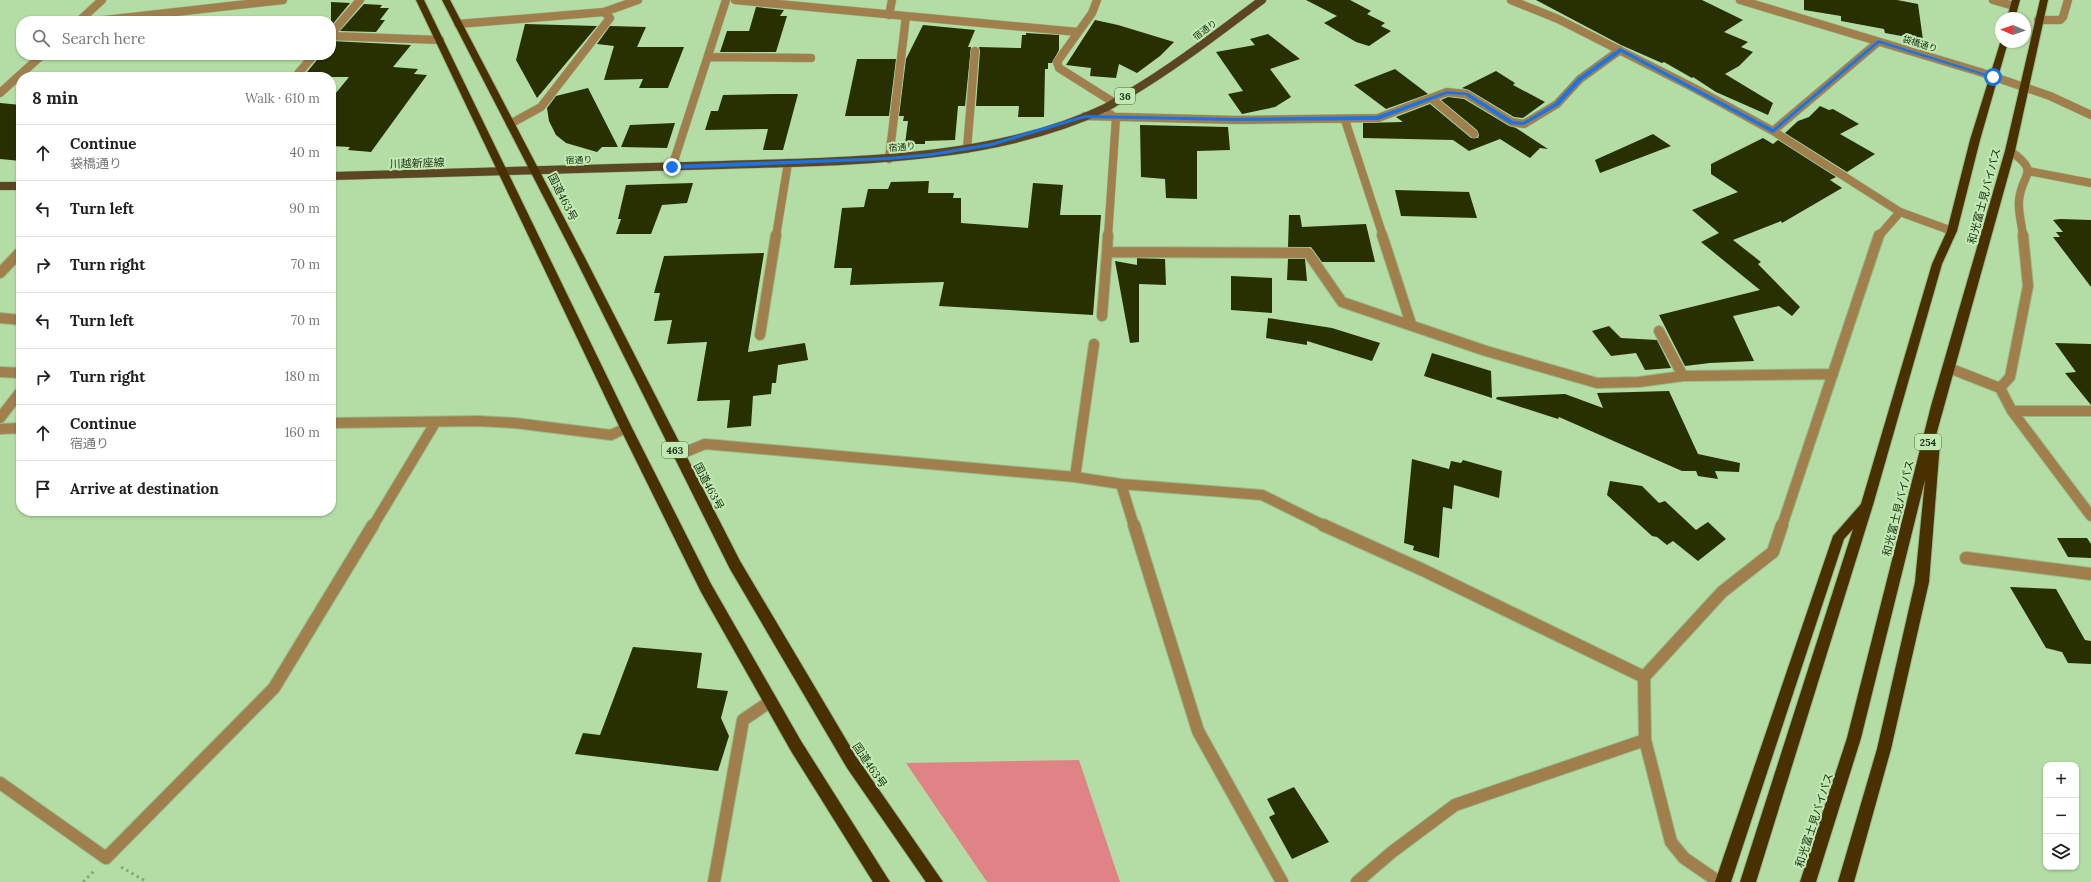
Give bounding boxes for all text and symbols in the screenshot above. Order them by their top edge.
north arrow [1995,12,2031,48]
search box [16,16,336,60]
street label: 宿通り [1191,17,1219,42]
icon: search [30,27,52,49]
text: Search here [62,29,145,48]
street label: 袋橋通り [1901,33,1939,54]
route start [1984,68,2002,86]
text: 8 min [32,87,78,109]
road number: 36 [1115,88,1135,104]
text: Walk · 610 m [245,90,320,107]
text: Continue [70,134,136,153]
street label: 宿通り [888,140,916,153]
icon: ahead [32,142,54,164]
text: 40 m [290,144,320,161]
street label: 和光富士見バイパス [1964,146,2004,246]
street label: 宿通り [565,154,593,165]
text: 袋橋通り [70,155,122,172]
street label: 川越新座線 [389,155,445,171]
route end [663,158,681,176]
street label: 国道463号 [545,171,581,223]
icon: left [32,198,54,220]
text: Turn left [70,199,134,218]
text: 90 m [289,200,320,217]
icon: right [32,254,54,276]
text: Turn right [70,255,146,274]
text: 70 m [291,256,320,273]
icon: left [32,310,54,332]
text: Turn left [70,311,134,330]
text: 70 m [291,312,320,329]
icon: right [32,366,54,388]
text: Turn right [70,367,146,386]
text: 180 m [285,368,320,385]
text: Continue [70,414,136,433]
icon: ahead [32,422,54,444]
text: 160 m [285,424,320,441]
road number: 254 [1915,434,1941,450]
text: 宿通り [70,435,109,452]
road number: 463 [662,442,688,458]
street label: 和光富士見バイパス [1879,458,1917,558]
street label: 国道463号 [691,460,727,512]
icon: arrive [32,478,54,500]
text: Arrive at destination [70,479,219,498]
street label: 国道463号 [850,740,890,790]
map controls [2043,762,2079,870]
button: + [2043,762,2079,798]
street label: 和光富士見バイパス [1792,771,1836,869]
button: − [2043,798,2079,834]
button: layers [2043,834,2079,870]

